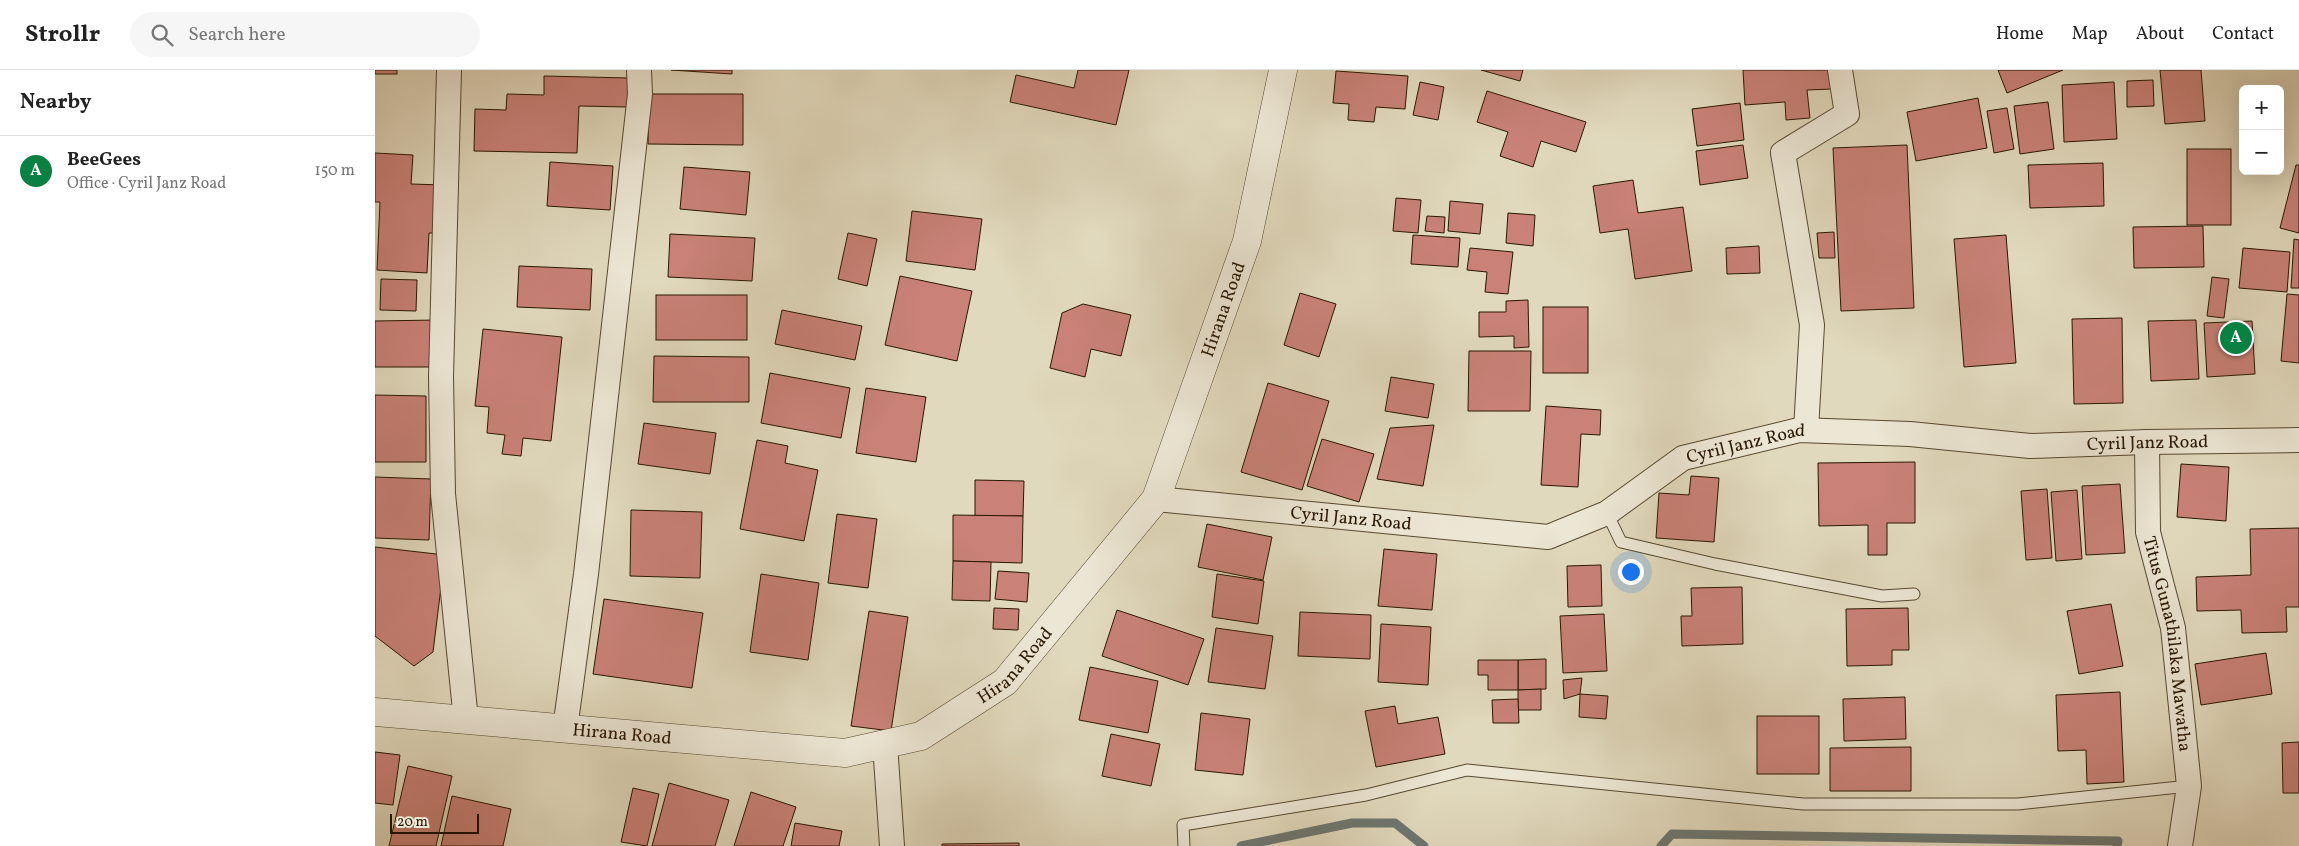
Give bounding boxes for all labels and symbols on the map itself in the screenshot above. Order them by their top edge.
street label: Hirana Road [1196,259,1253,361]
pin: A [2220,319,2252,357]
street label: Cyril Janz Road [1684,419,1806,471]
street label: Cyril Janz Road [2086,430,2209,458]
street label: Cyril Janz Road [1289,501,1413,538]
street label: Titus Gunathilaka Mawatha [2136,534,2196,753]
your location [1618,559,1644,585]
street label: Hirana Road [973,622,1059,711]
street label: Hirana Road [571,718,673,752]
scale bar [390,811,479,834]

